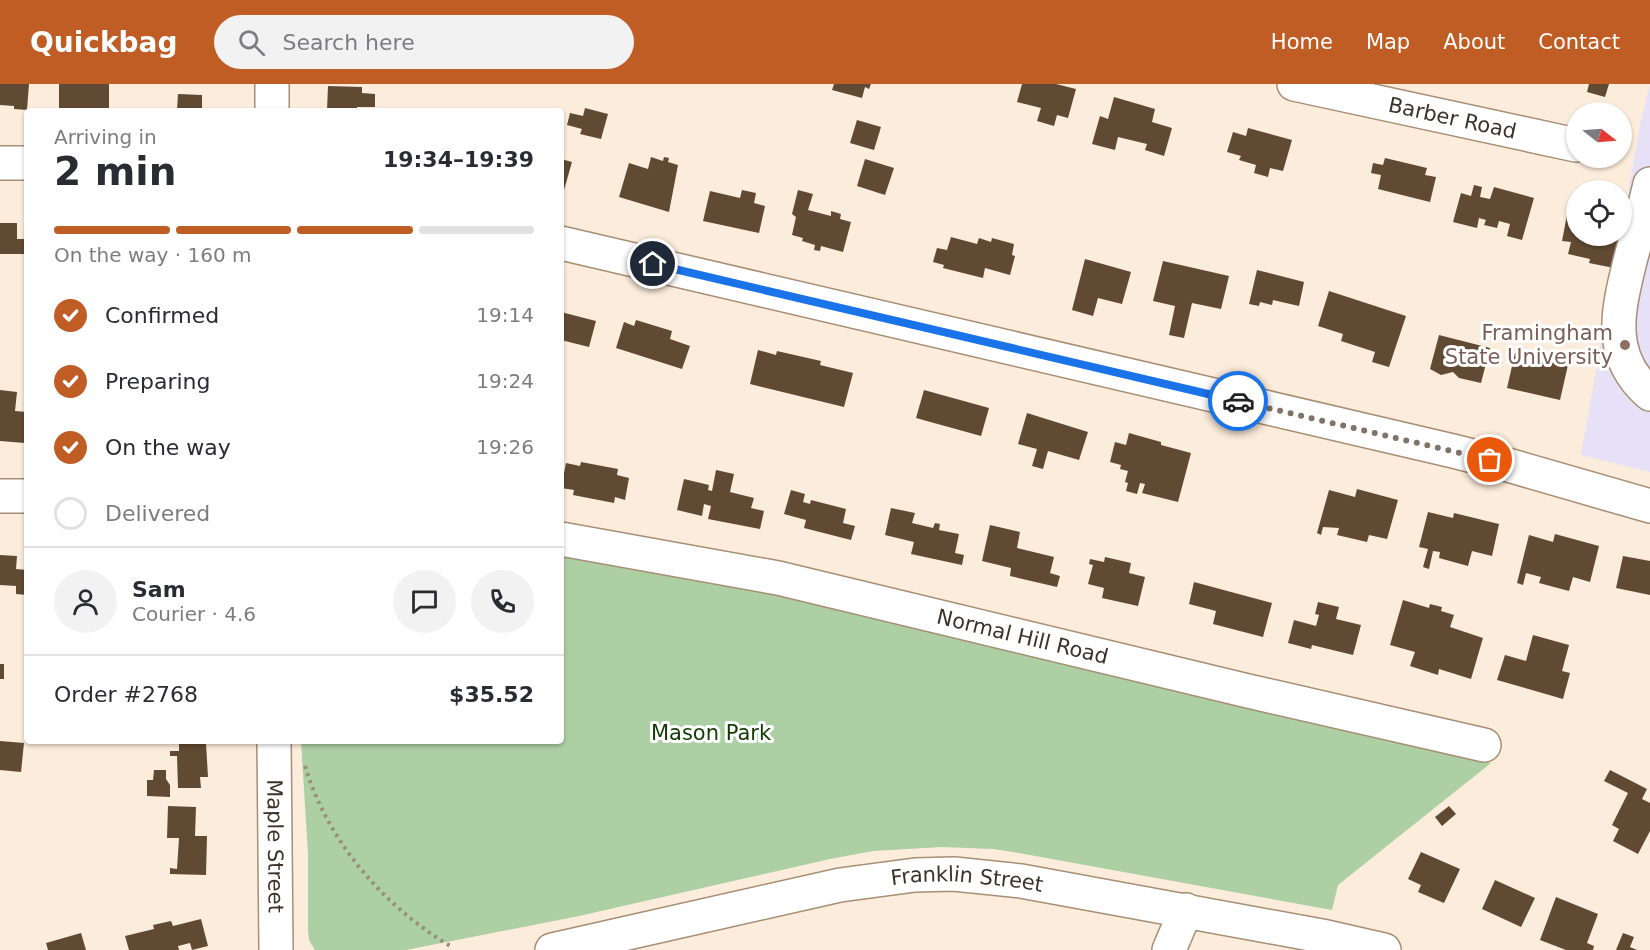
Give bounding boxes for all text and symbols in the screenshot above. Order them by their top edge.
search box [214,15,634,69]
text: Quickbag [30,26,178,59]
icon: search [235,26,268,59]
text: Search here [283,30,415,55]
text: Home [1271,30,1333,54]
text: Map [1366,30,1410,54]
text: About [1443,30,1505,54]
text: Contact [1538,30,1620,54]
street label: Barber Road [1386,93,1519,144]
north arrow [1566,102,1632,168]
map controls [1566,102,1632,246]
text: Arriving in [54,125,157,149]
text: 19:34–19:39 [383,147,534,172]
text: 2 min [54,149,176,194]
button: locate [1566,180,1632,246]
pin [627,238,678,289]
text: On the way · 160 m [54,243,252,267]
icon: home [636,247,669,280]
icon: check [54,299,87,332]
text: Confirmed [105,303,219,328]
text: 19:14 [476,303,534,327]
place label: Framingham State University [1445,321,1613,369]
marker: Framingham State University [1618,338,1632,352]
icon: check [54,365,87,398]
text: Preparing [105,369,211,394]
text: 19:24 [476,369,534,393]
courier [1208,371,1268,431]
icon: car [1222,385,1255,418]
icon: check [54,431,87,464]
pin [1464,434,1515,485]
text: On the way [105,435,231,460]
text: 19:26 [476,435,534,459]
icon: bag [1473,443,1506,476]
text: Delivered [105,501,210,526]
button: person [54,570,117,633]
button: chat [393,570,456,633]
button: phone [471,570,534,633]
text: Sam [132,577,186,602]
text: Courier · 4.6 [132,602,256,626]
street label: Normal Hill Road [934,605,1111,669]
text: Order #2768 [54,682,198,707]
text: $35.52 [449,682,534,707]
park label: Mason Park [651,721,772,745]
street label: Maple Street [262,779,288,913]
street label: Franklin Street [889,862,1045,897]

